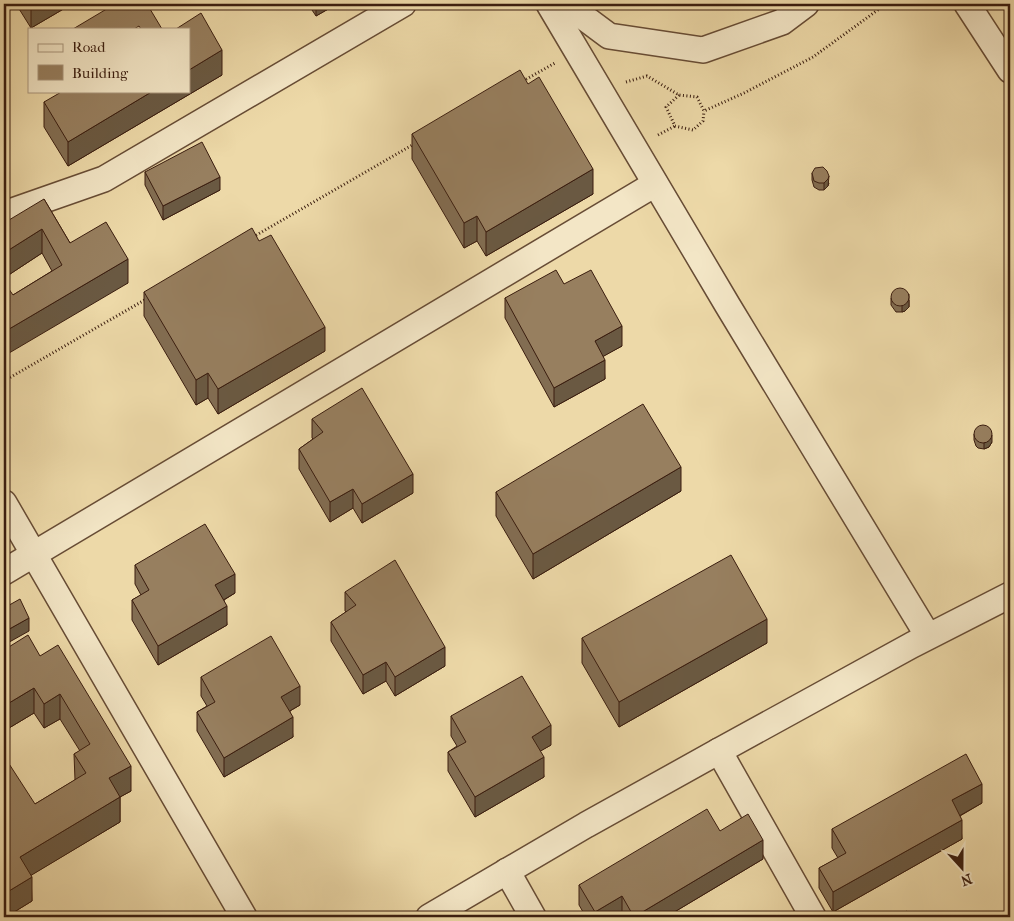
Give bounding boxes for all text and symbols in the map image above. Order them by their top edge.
legend [28,28,190,92]
text: Road [72,38,106,56]
text: Building [72,64,129,82]
north arrow [936,844,986,894]
text: N [958,870,974,890]

